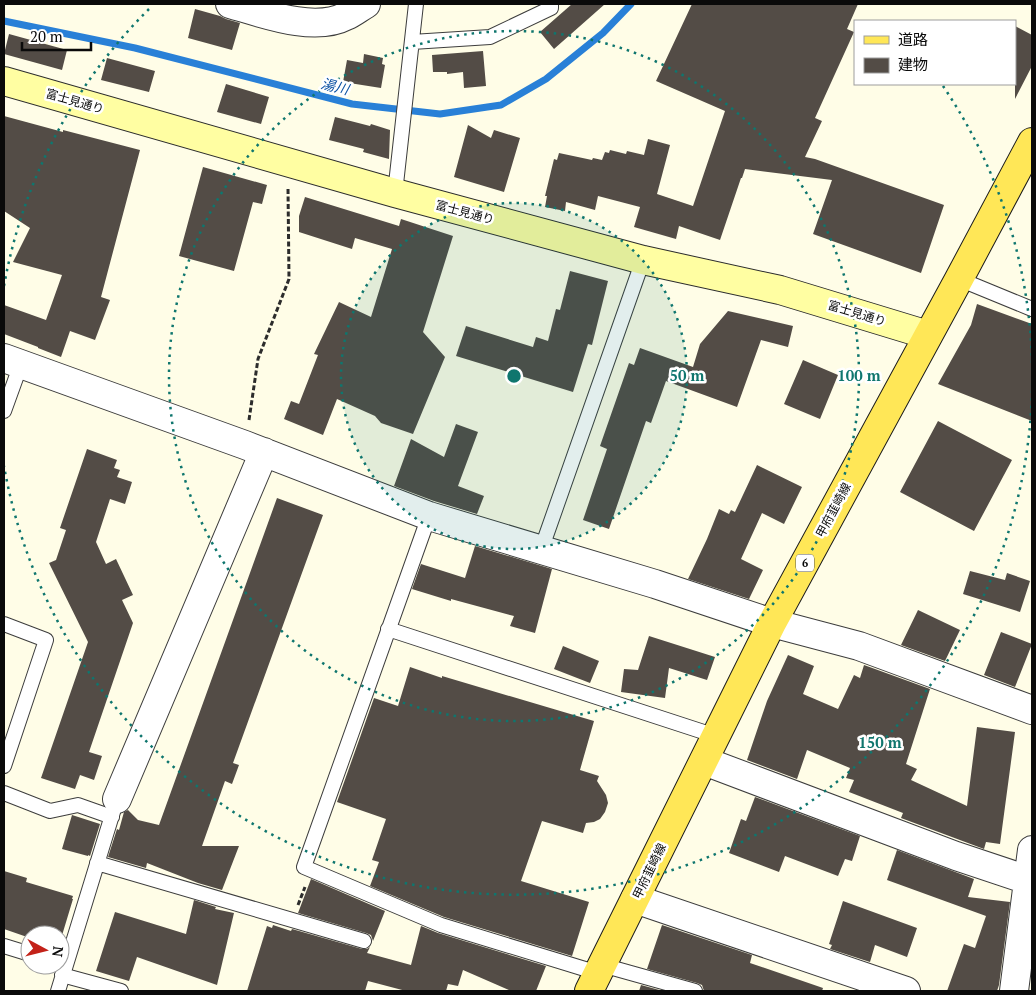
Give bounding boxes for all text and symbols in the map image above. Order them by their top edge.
scale bar [22,20,91,52]
legend [854,20,1016,85]
text: 20 m [30,26,63,46]
text: 道路 [898,29,928,49]
text: 建物 [898,54,928,74]
water label: 湯川 [319,73,353,99]
street label: 富士見通り [44,86,106,116]
street label: 富士見通り [434,197,496,227]
street label: 富士見通り [826,297,888,329]
text: 50 m [670,365,705,385]
text: 100 m [837,365,881,385]
centre of rings [505,367,523,385]
street label: 甲府韮崎線 [812,480,854,540]
road number: 6 [796,554,814,572]
text: 150 m [858,732,902,752]
street label: 甲府韮崎線 [629,841,669,901]
north arrow [20,925,70,975]
text: N [48,945,68,958]

